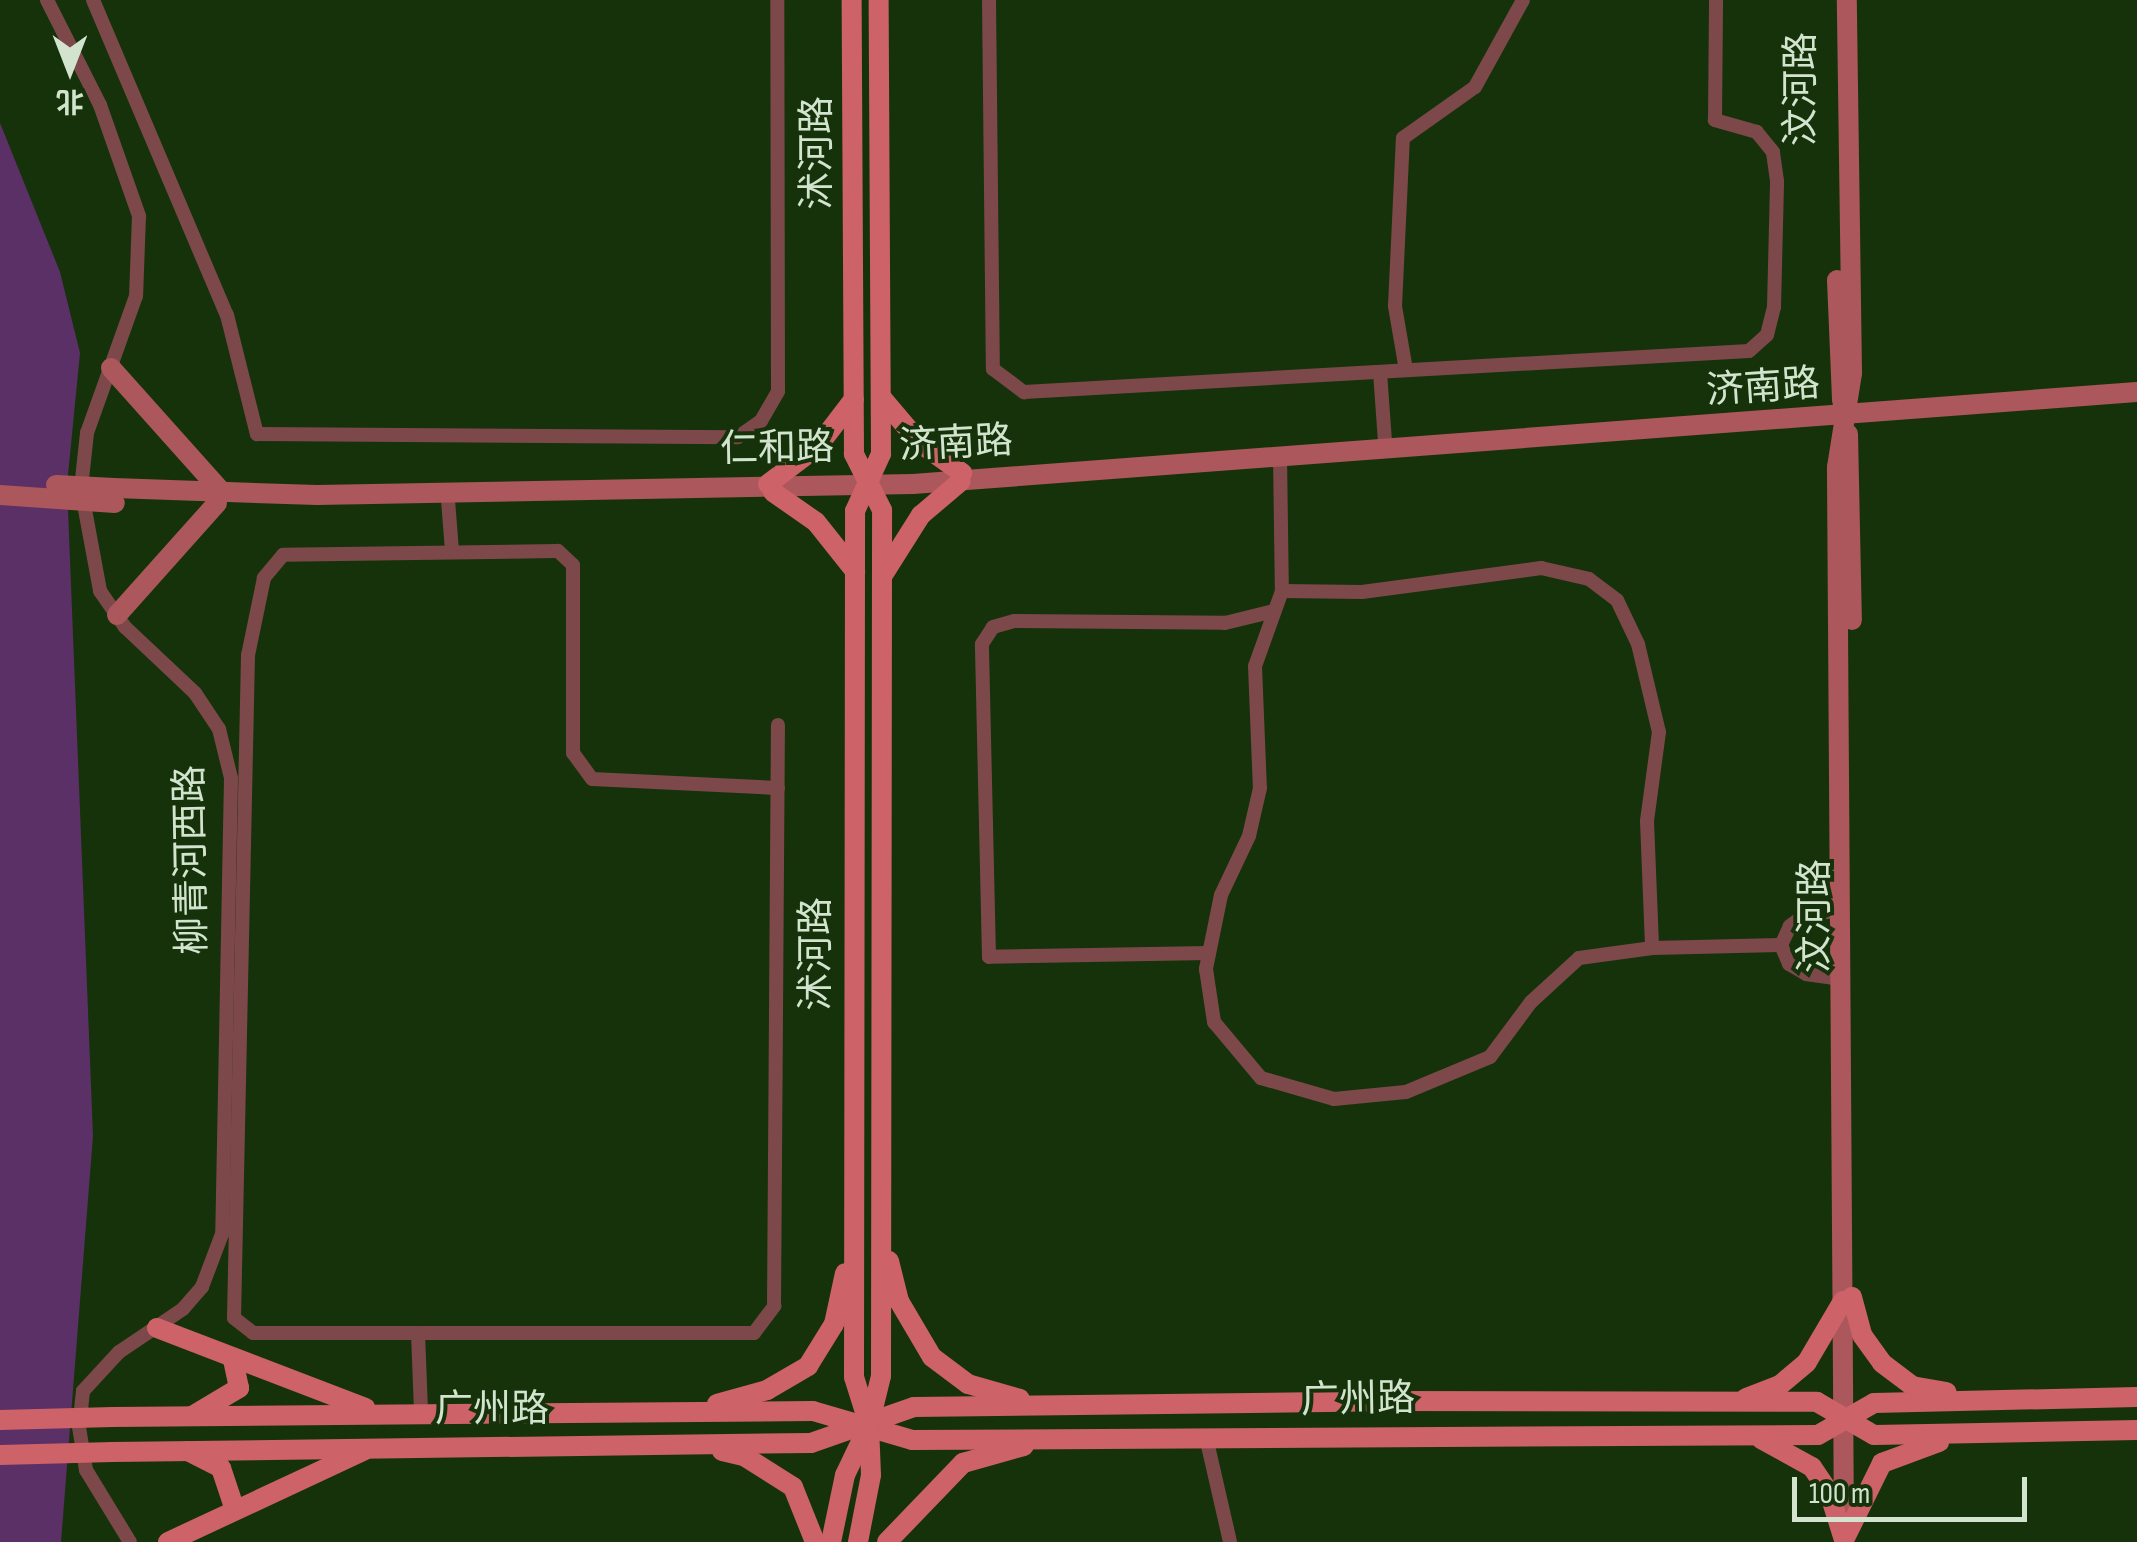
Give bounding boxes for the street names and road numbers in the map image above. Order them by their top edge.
street label: 汶河路 [1779,32,1825,146]
street label: 沭河路 [795,96,841,210]
street label: 济南路 [1705,361,1821,415]
street label: 济南路 [898,418,1014,470]
street label: 仁和路 [720,425,834,473]
street label: 柳青河西路 [168,765,216,955]
street label: 汶河路 [1793,859,1839,973]
street label: 沭河路 [794,897,840,1011]
street label: 广州路 [1301,1376,1415,1424]
street label: 广州路 [435,1387,549,1433]

